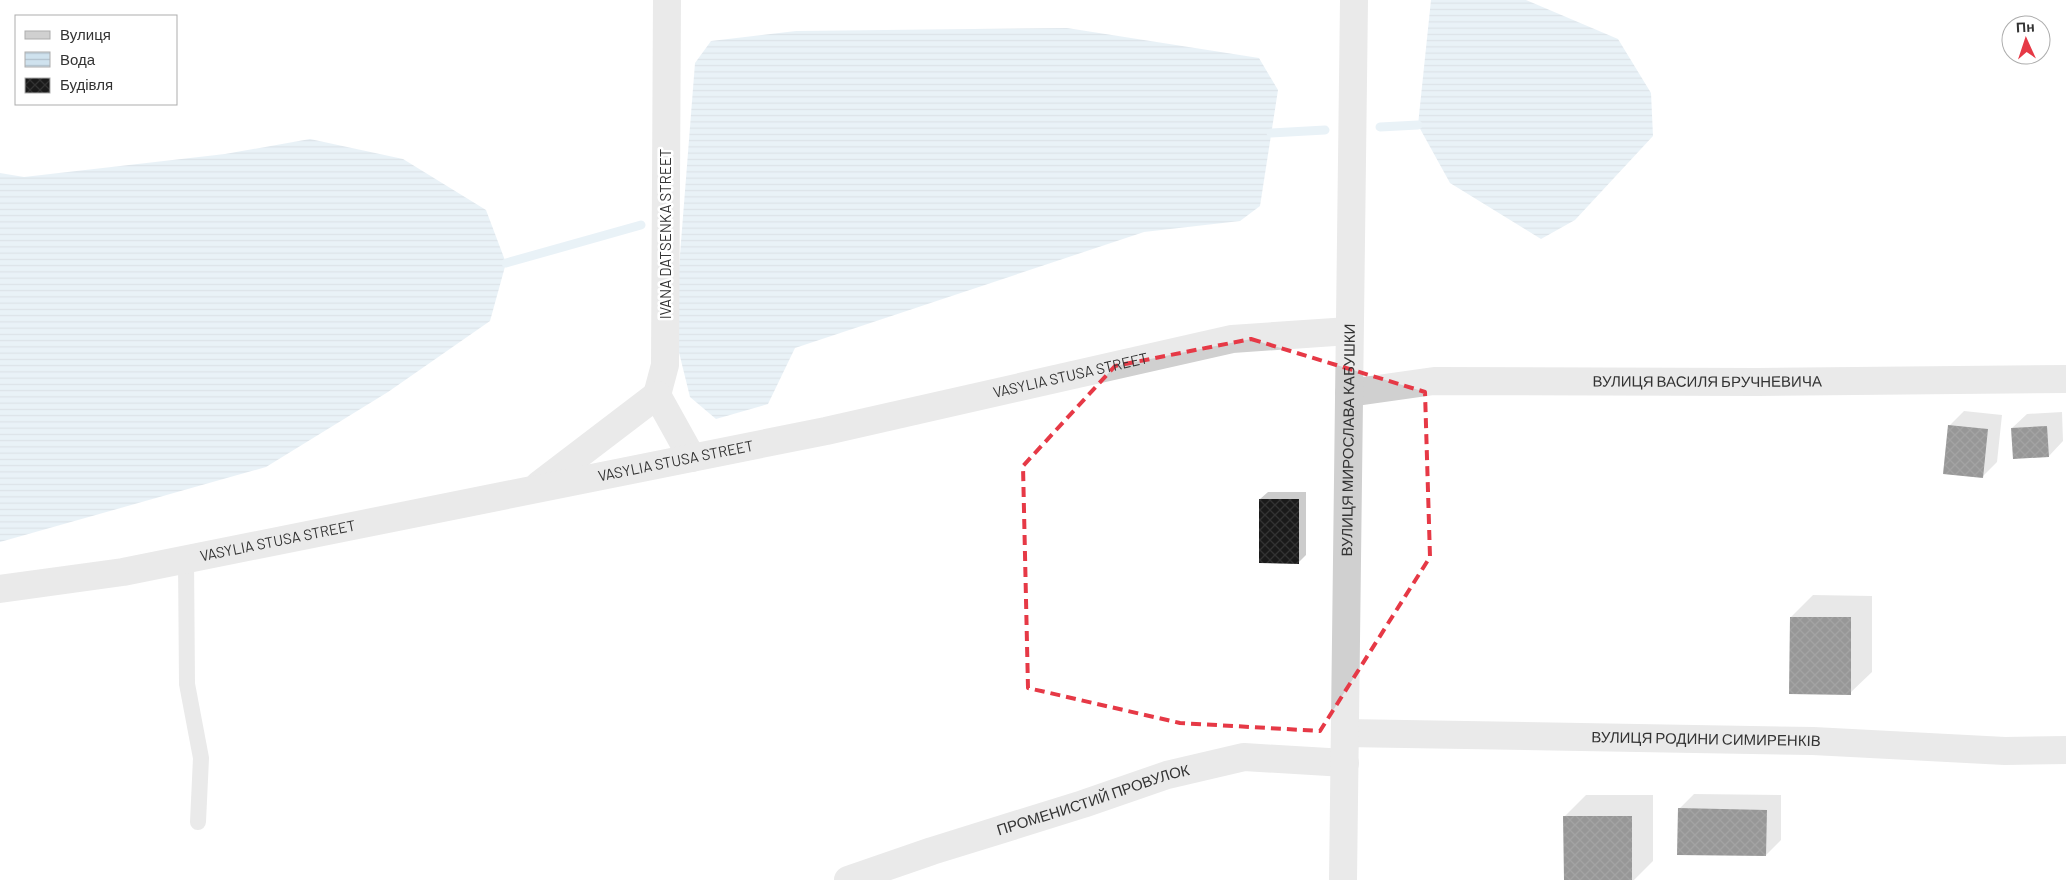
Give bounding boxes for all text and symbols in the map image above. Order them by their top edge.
legend [15,15,178,105]
north arrow [2001,15,2051,65]
text: Пн [2016,18,2035,35]
text: Вулиця [60,25,111,43]
text: Вода [60,50,96,68]
text: Будівля [60,75,113,93]
street label: IVANA DATSENKA STREET [656,149,674,319]
street label: ВУЛИЦЯ МИРОСЛАВА КАБУШКИ [1337,324,1358,556]
street label: VASYLIA STUSA STREET [991,348,1150,401]
street label: ВУЛИЦЯ ВАСИЛЯ БРУЧНЕВИЧА [1592,371,1822,390]
street label: VASYLIA STUSA STREET [596,436,755,485]
street label: VASYLIA STUSA STREET [198,516,357,564]
street label: ВУЛИЦЯ РОДИНИ СИМИРЕНКІВ [1591,727,1821,749]
street label: ПРОМЕНИСТИЙ ПРОВУЛОК [994,760,1191,838]

